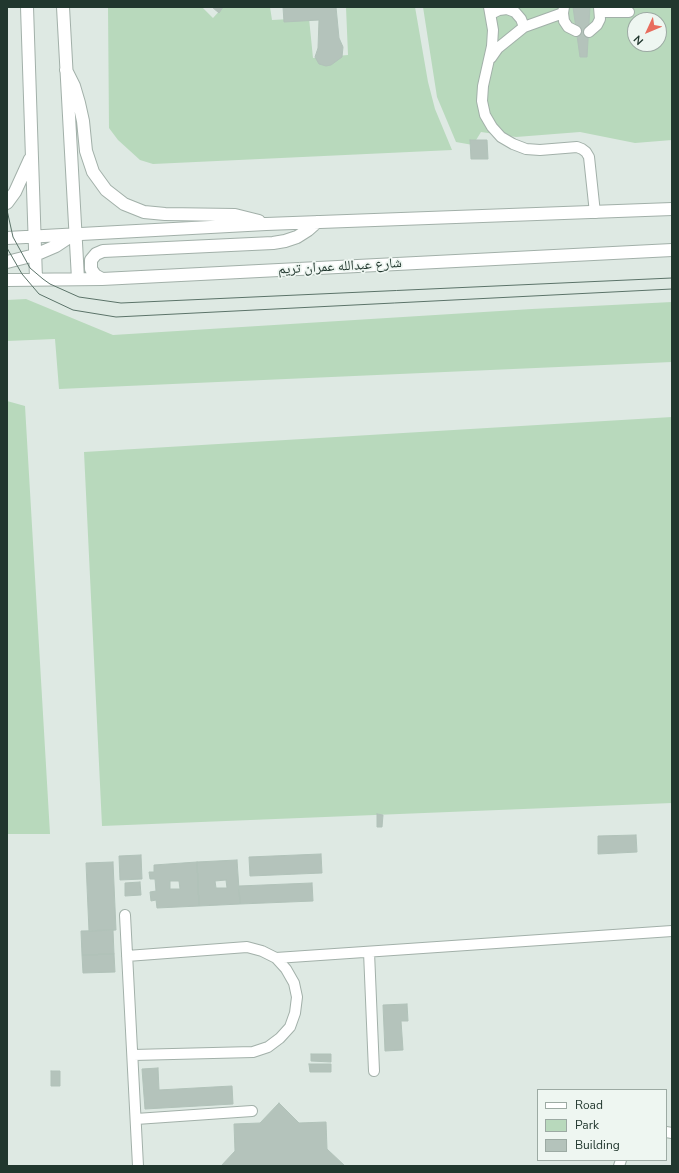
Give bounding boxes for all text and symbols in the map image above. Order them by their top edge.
north arrow [627,12,667,52]
text: N [630,32,647,48]
street label: شارع عبدالله عمران تريم [278,255,402,279]
legend [537,1089,667,1161]
text: Road [575,1097,603,1113]
text: Park [575,1117,599,1133]
text: Building [575,1137,620,1153]

